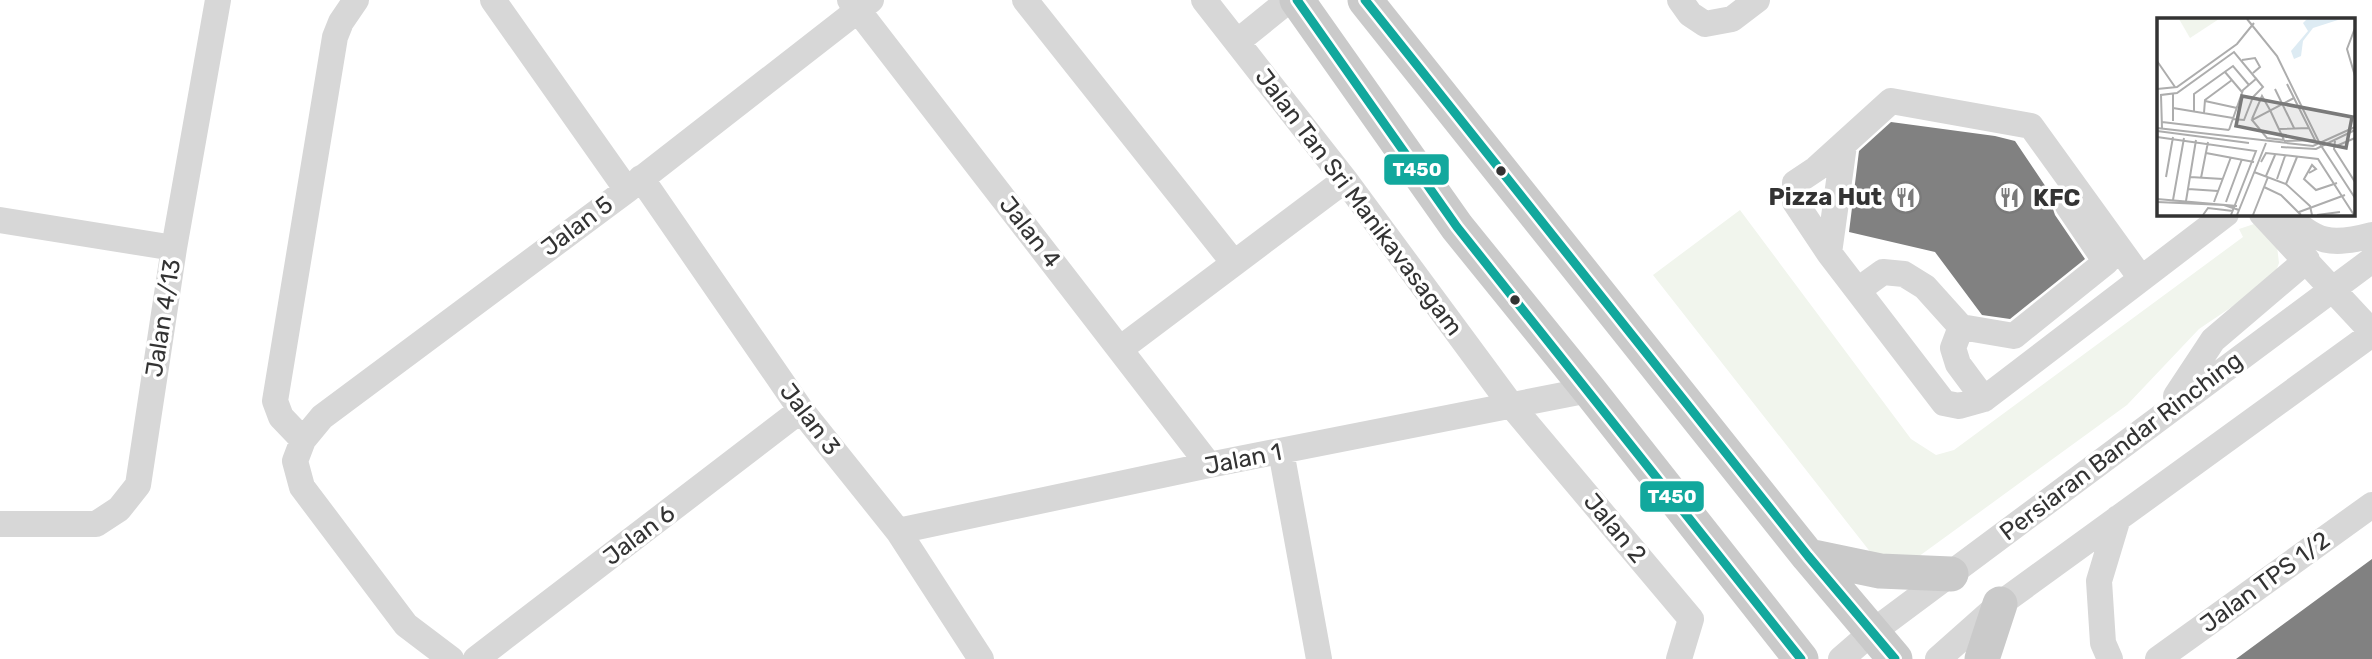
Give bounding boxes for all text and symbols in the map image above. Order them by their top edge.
inset map [2157,18,2354,215]
street label: Jalan Tan Sri Manikavasagam [1250,63,1468,341]
line badge: T450 [1383,153,1450,186]
text: T450 [1392,158,1442,181]
unlabelled marker [1494,164,1508,178]
restaurant icon: Pizza Hut [1888,180,1922,214]
restaurant icon: KFC [1993,181,2027,215]
place label: Pizza Hut [1769,183,1882,211]
place label: KFC [2033,184,2081,212]
street label: Jalan 5 [536,190,618,262]
street label: Jalan 4 [993,191,1067,273]
street label: Jalan 4/13 [140,257,186,379]
unlabelled marker [1508,293,1522,307]
street label: Persiaran Bandar Rinching [1994,346,2248,546]
street label: Jalan 3 [774,378,846,460]
street label: Jalan 1 [1202,438,1284,480]
line badge: T450 [1639,480,1705,513]
text: T450 [1647,485,1697,508]
street label: Jalan 2 [1578,488,1652,568]
street label: Jalan 6 [598,499,680,571]
street label: Jalan TPS 1/2 [2195,526,2335,638]

